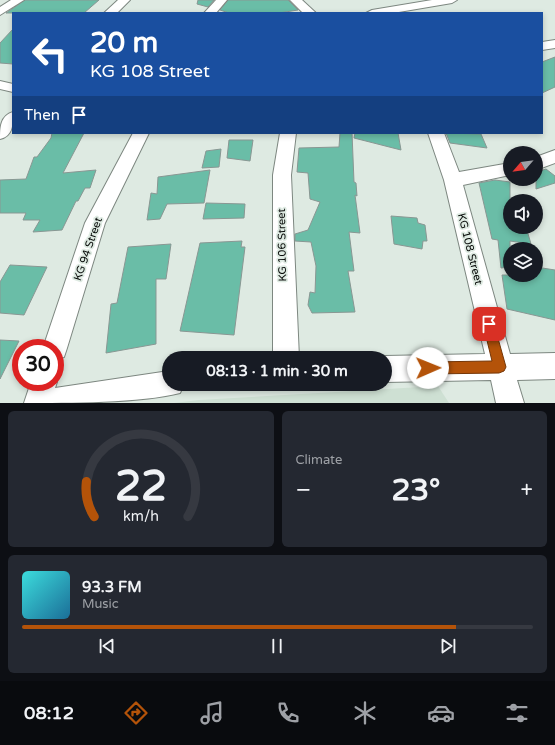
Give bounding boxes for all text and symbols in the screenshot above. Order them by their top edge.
text: 20 m [90,26,158,60]
icon: left [24,28,76,80]
text: KG 108 Street [90,60,210,82]
icon: arrive [68,104,90,126]
text: Then [24,106,60,124]
north arrow [503,146,543,186]
map controls [503,146,543,282]
button: sound [503,194,543,234]
street label: KG 106 Street [275,208,289,282]
street label: KG 108 Street [455,212,485,286]
street label: KG 94 Street [71,216,105,282]
button: layers [503,242,543,282]
pin [472,307,506,341]
icon: arrive [478,313,500,335]
speed limit sign: 30 [12,339,64,391]
position arrow [407,347,449,389]
text: 08:13 · 1 min · 30 m [206,362,348,380]
text: Climate [296,452,342,468]
text: 22 [115,462,167,512]
text: 23° [391,472,440,509]
text: − [296,477,311,503]
text: + [521,477,533,503]
text: km/h [123,508,159,525]
text: 93.3 FM [82,578,142,596]
text: Music [82,596,119,612]
icon: previous [96,635,118,657]
icon: pause [266,635,288,657]
icon: next [437,635,459,657]
icon: directions [122,699,150,727]
icon: music [198,699,226,727]
icon: phone [274,699,302,727]
icon: climate [351,699,379,727]
icon: car [427,699,455,727]
icon: filters [503,699,531,727]
text: 08:12 [24,702,74,724]

